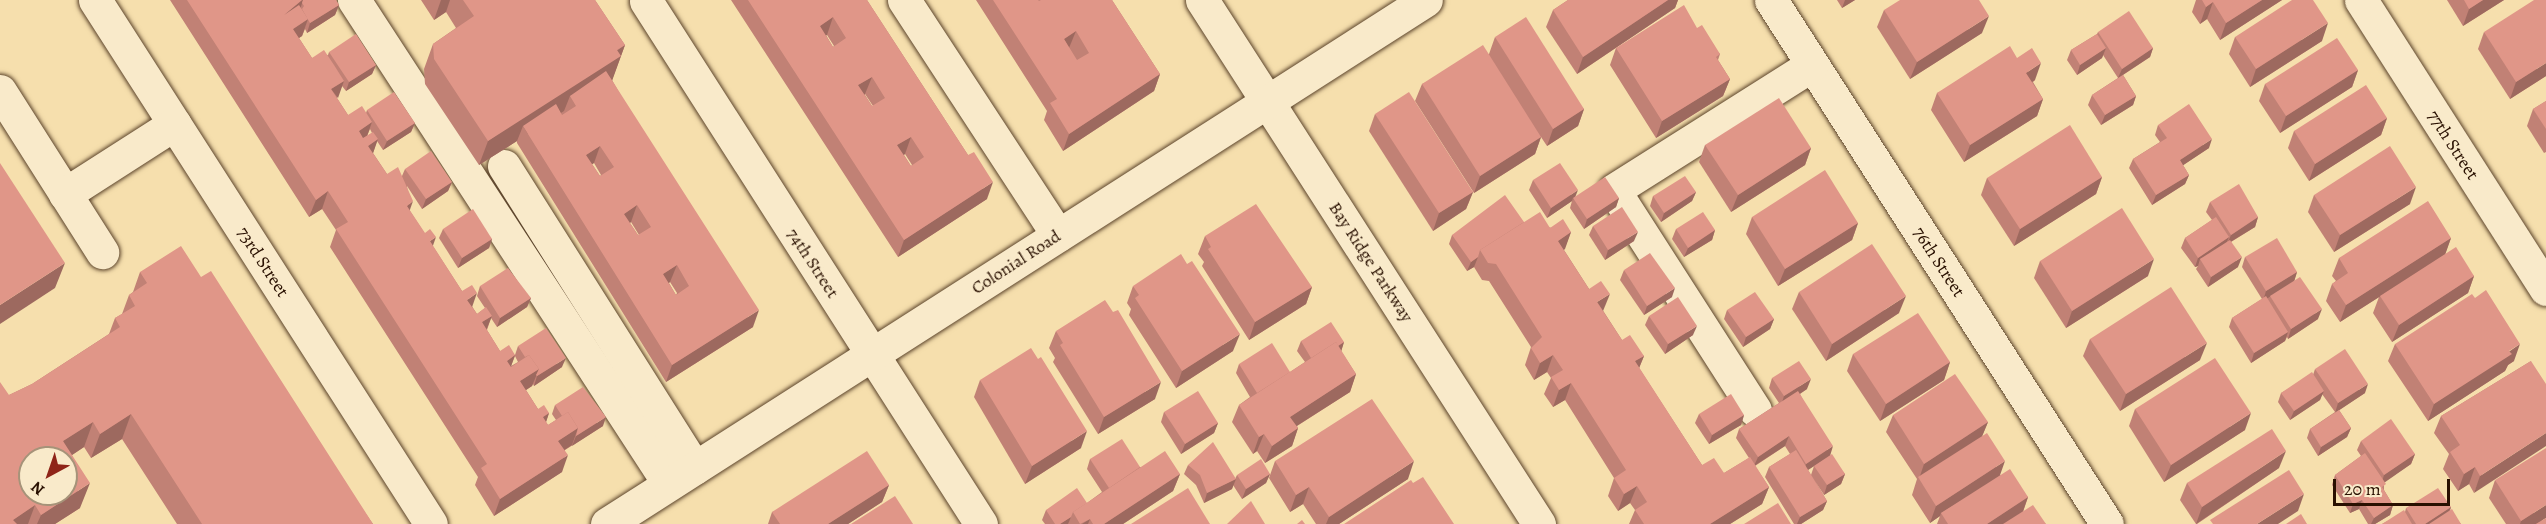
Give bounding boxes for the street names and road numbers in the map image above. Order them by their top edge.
street label: 77th Street [2423,106,2483,184]
street label: Bay Ridge Parkway [1324,198,1418,326]
street label: 73rd Street [232,223,294,301]
street label: 76th Street [1908,223,1970,301]
street label: 74th Street [782,224,844,302]
street label: Colonial Road [967,225,1065,299]

